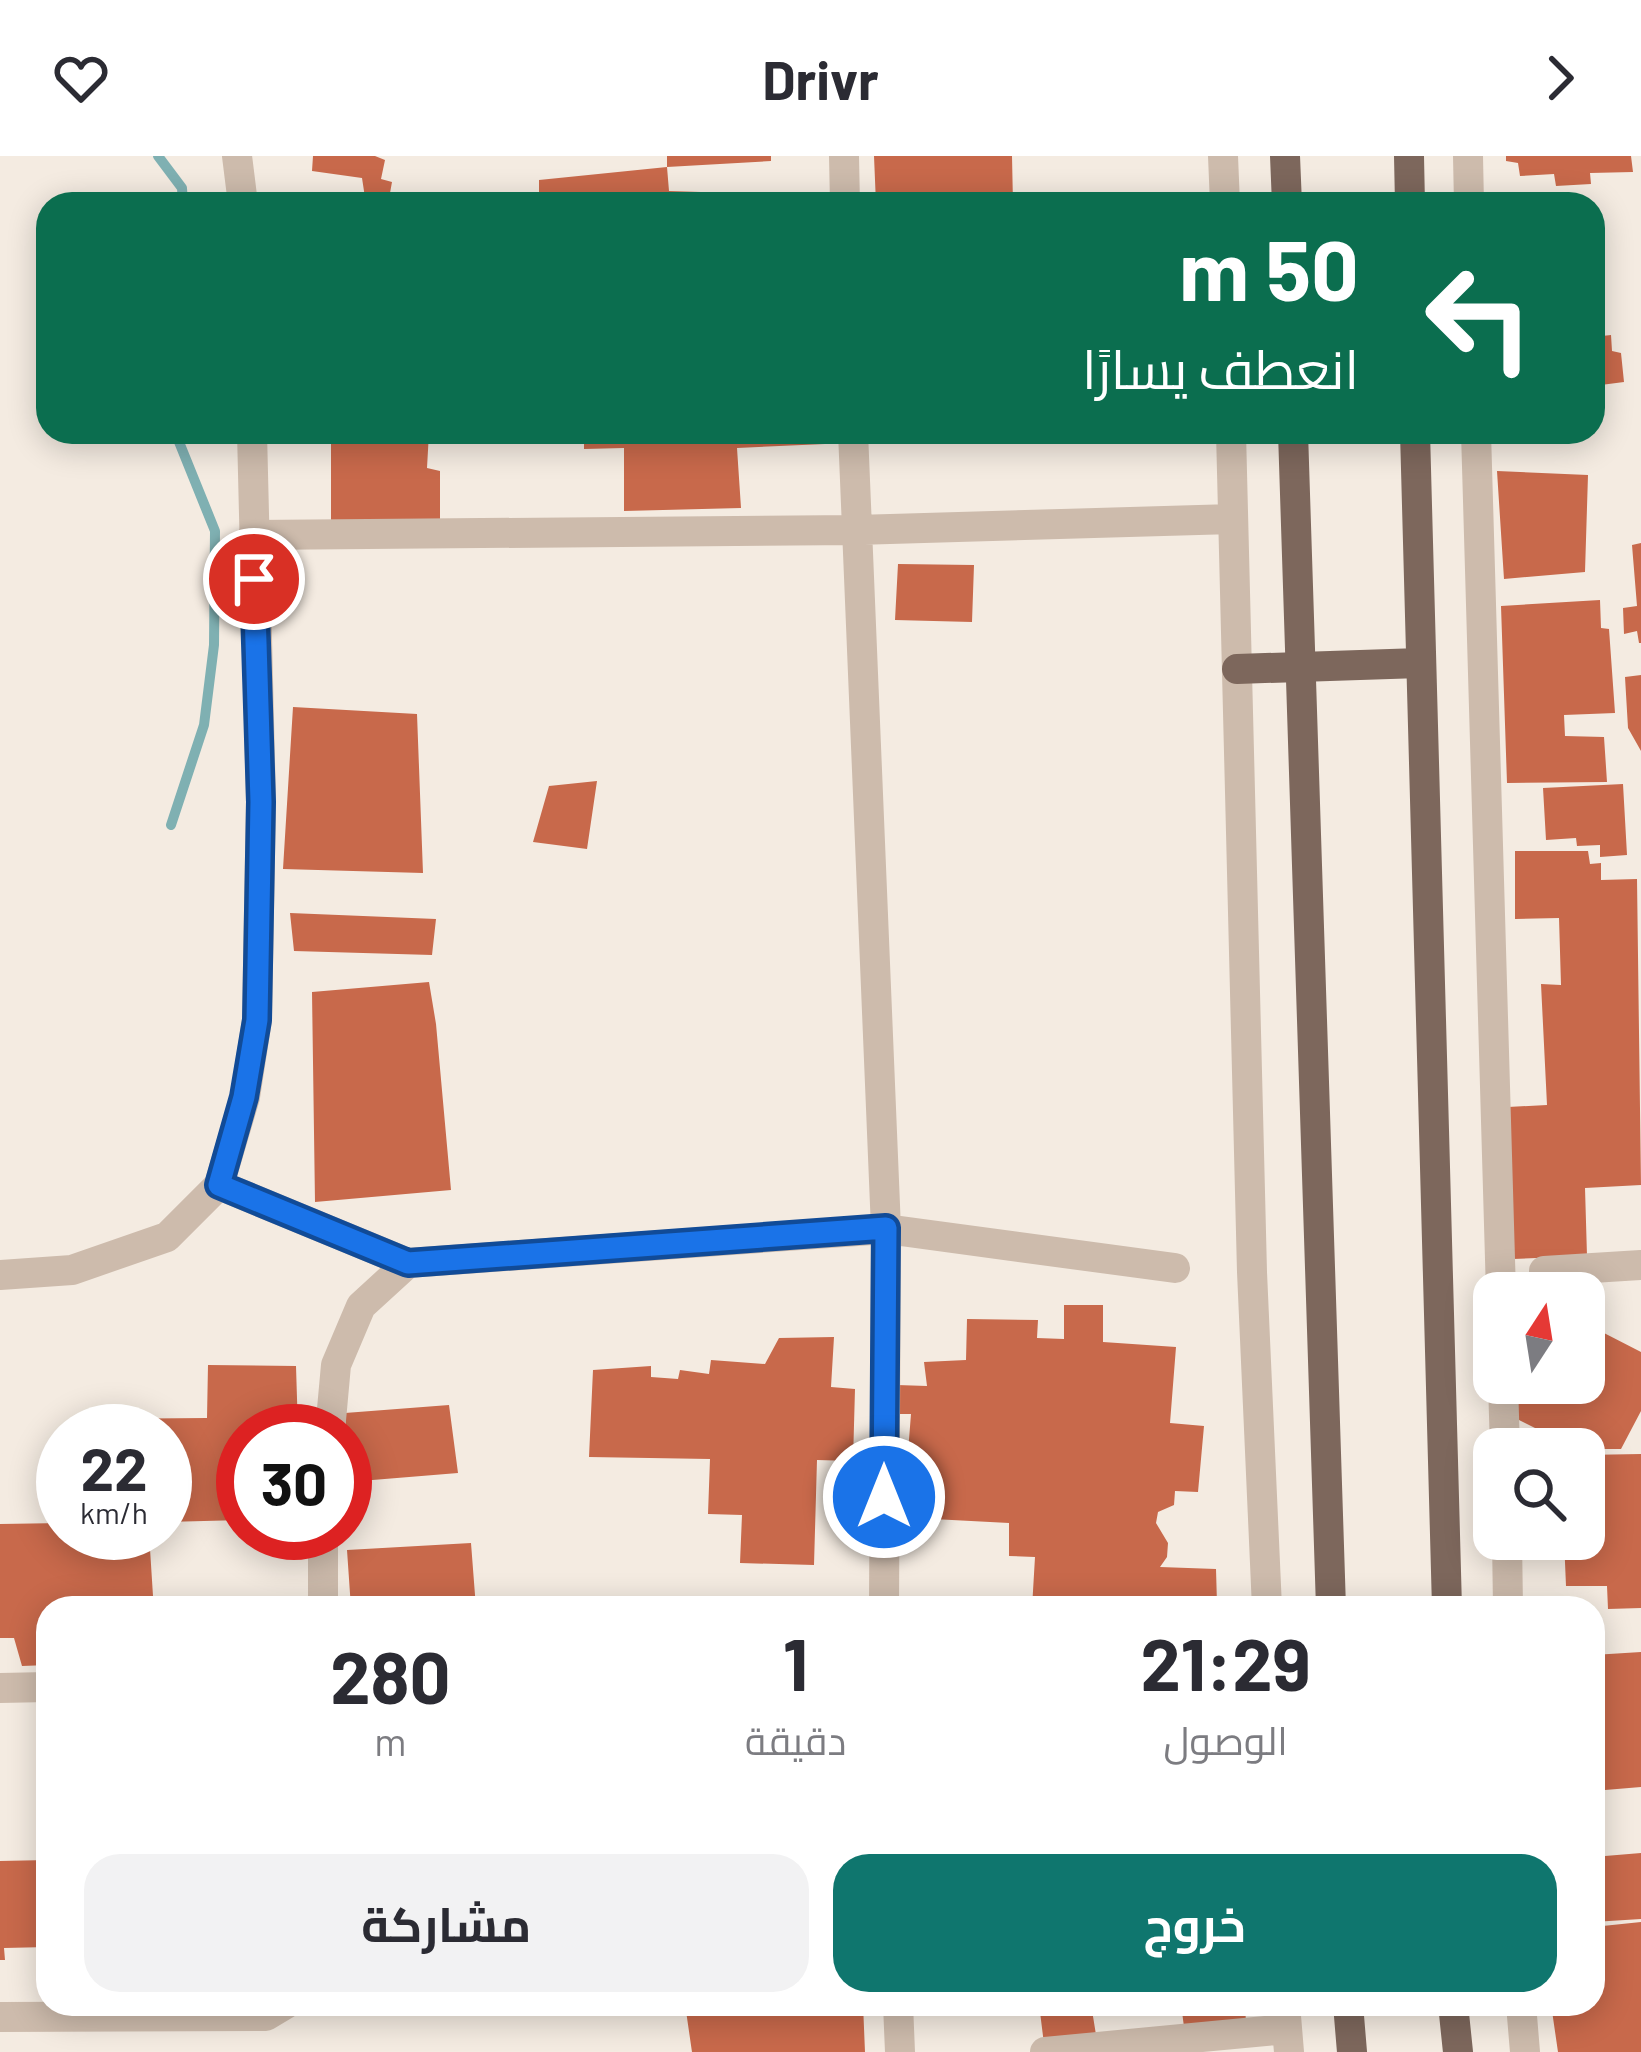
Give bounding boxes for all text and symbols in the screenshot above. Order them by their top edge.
icon: heart [48,45,114,111]
icon: forward [1527,45,1593,111]
text: Drivr [762,46,879,111]
text: 50 m [1179,217,1359,318]
icon: left [1401,240,1557,396]
text: انعطف يسارًا [1082,335,1359,400]
pin [203,528,305,630]
icon: arrive [221,546,287,612]
north arrow [1473,1272,1605,1404]
map controls [1473,1272,1605,1560]
speed limit sign: 30 [216,1404,372,1560]
button: search [1473,1428,1605,1560]
text: 22 [80,1431,148,1503]
position arrow [821,1434,947,1560]
text: km/h [80,1494,148,1530]
text: 1 [783,1619,808,1705]
text: 21:29 [1141,1619,1311,1705]
text: 280 [330,1632,451,1718]
text: دقيقة [745,1716,846,1763]
text: الوصول [1164,1716,1288,1763]
text: m [374,1717,407,1764]
button: مشاركة [84,1854,809,1992]
button: خروج [833,1854,1557,1992]

